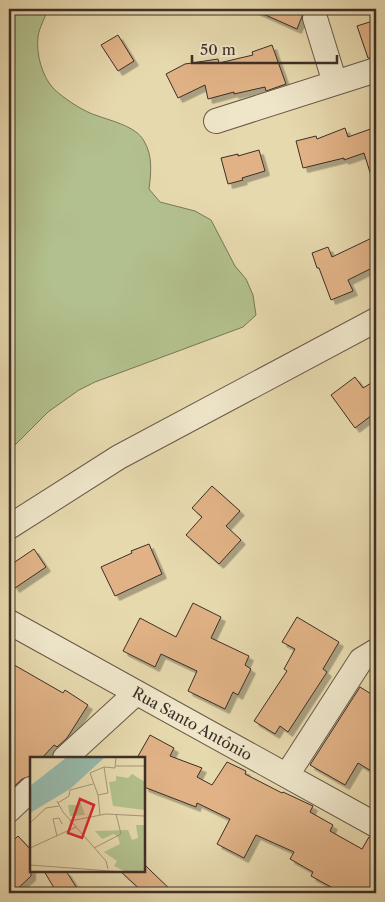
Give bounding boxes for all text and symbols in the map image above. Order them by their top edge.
scale bar [192,32,338,64]
text: 50 m [200,40,236,59]
street label: Rua Santo Antônio [129,683,256,764]
inset map [30,757,145,872]

